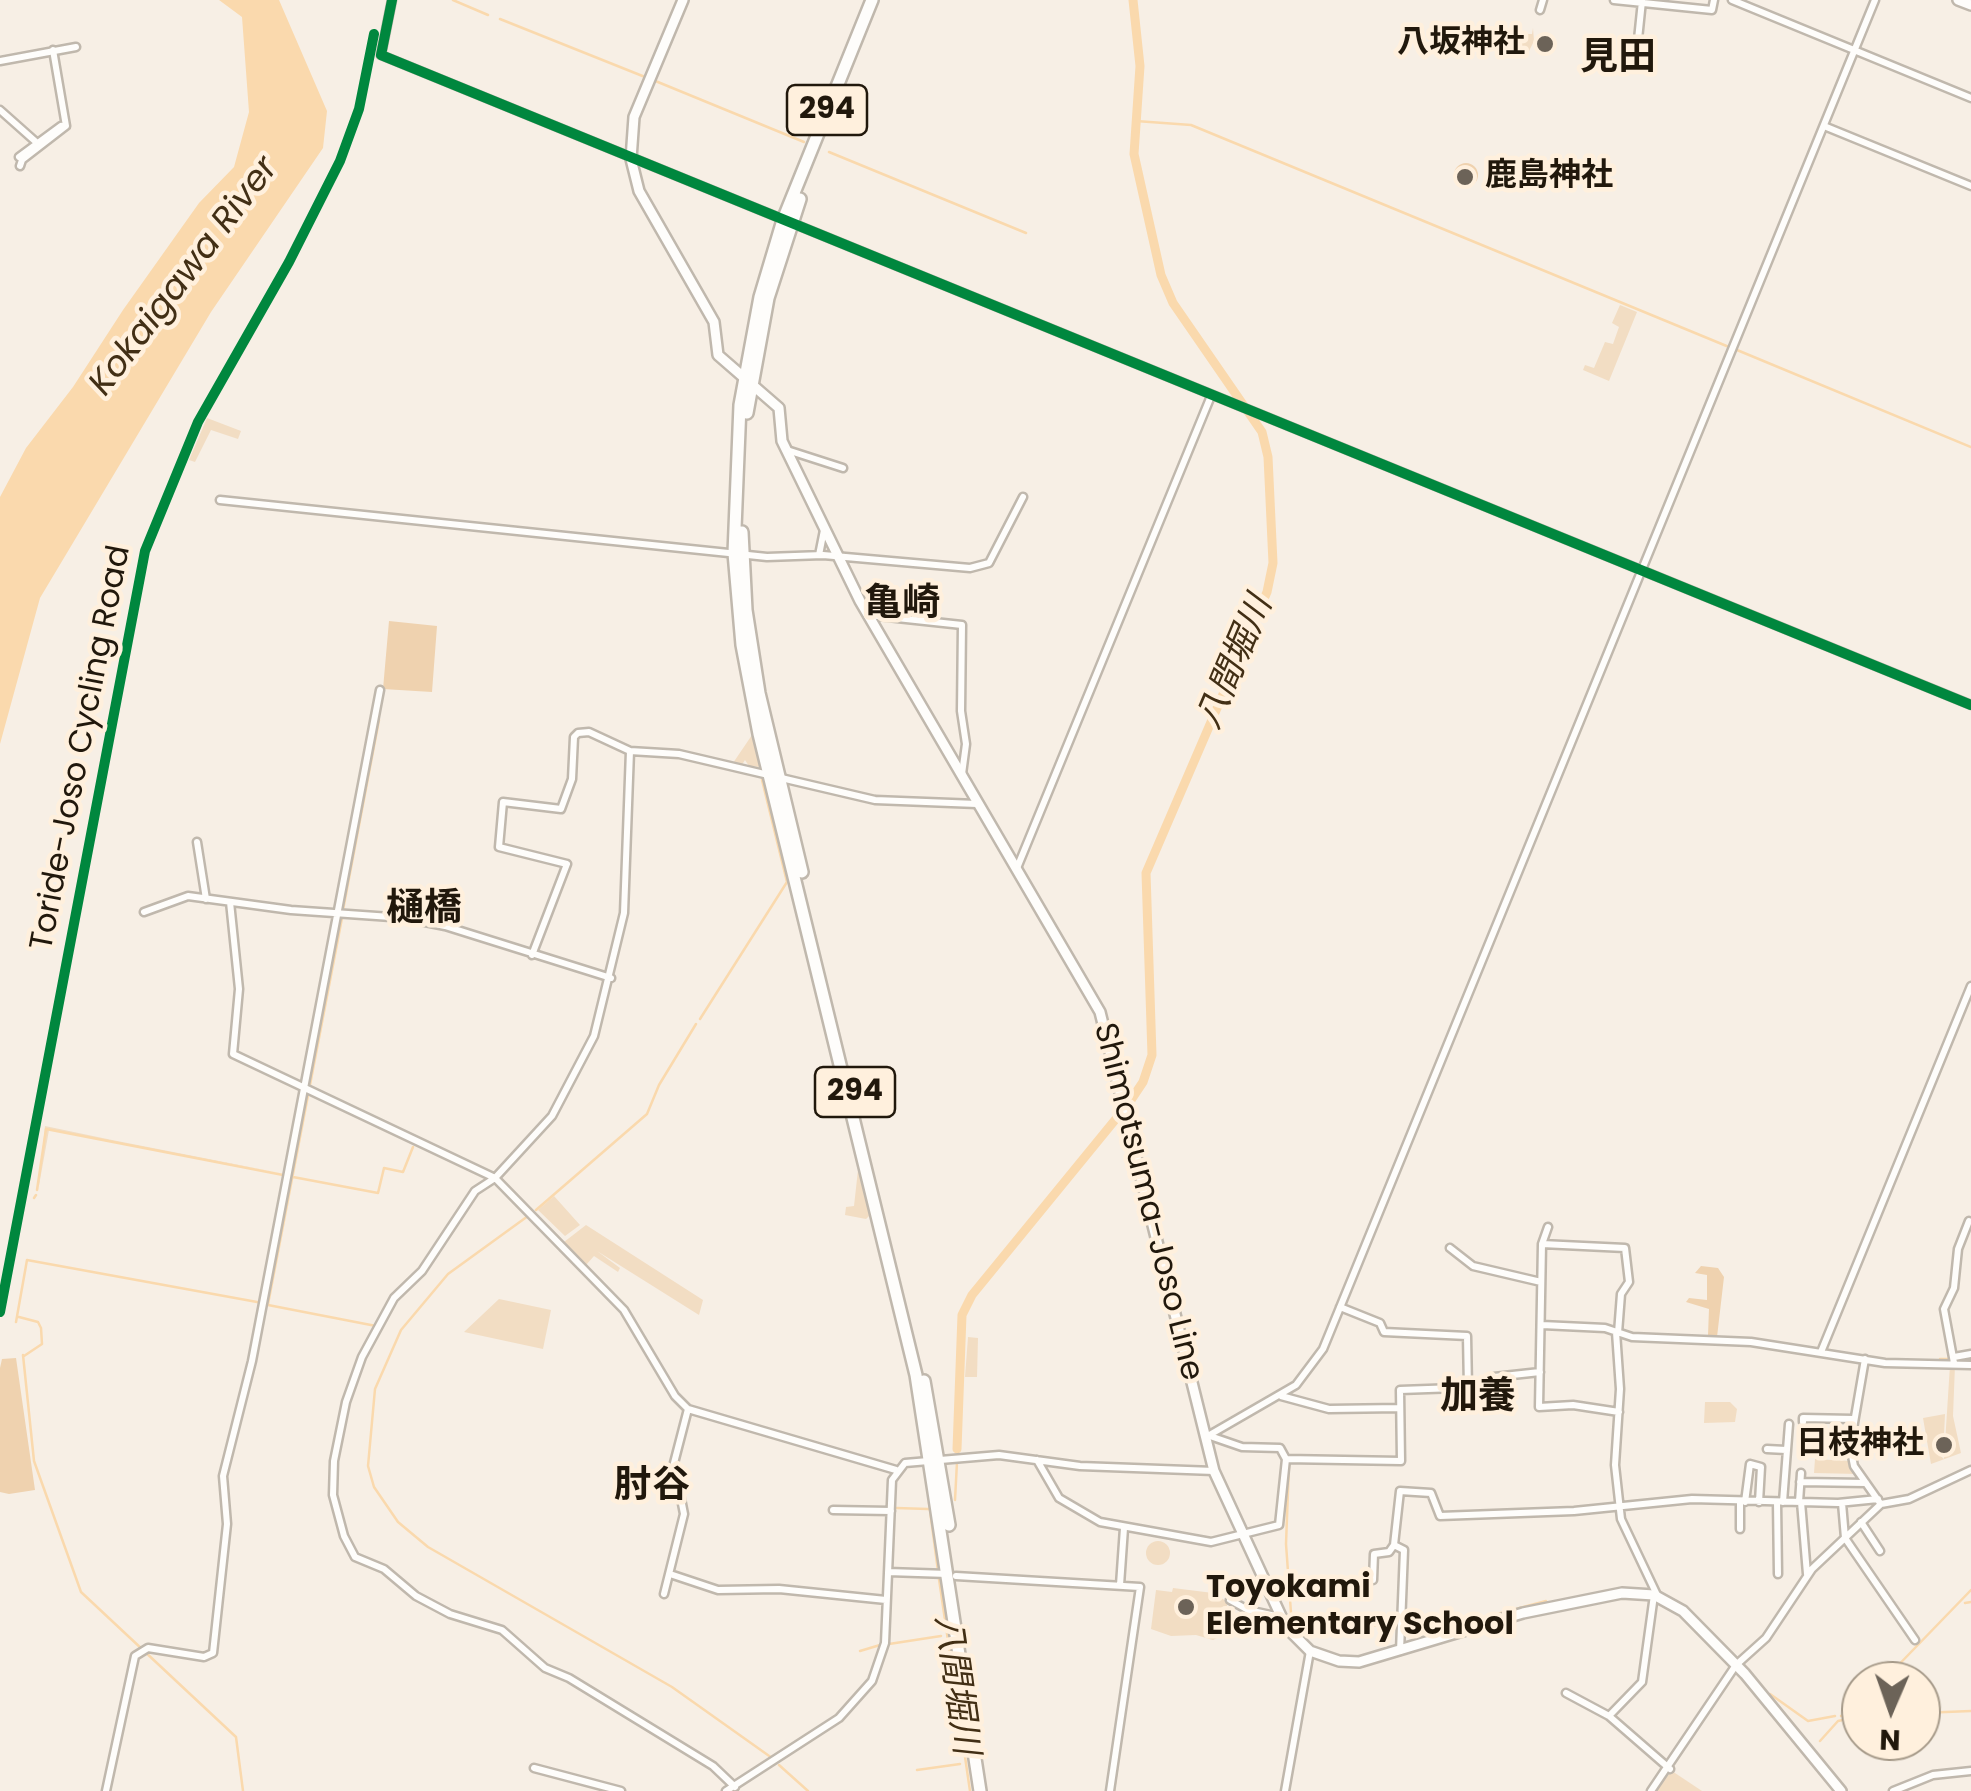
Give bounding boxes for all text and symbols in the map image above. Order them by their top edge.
place label: 八坂神社 [1397,25,1525,63]
marker: 八坂神社 [1534,33,1556,55]
district label: 見田 [1580,36,1656,82]
road number: 294 [787,85,867,135]
water label: Kokaigawa River [82,149,288,405]
place label: 鹿島神社 [1485,158,1613,196]
marker: 鹿島神社 [1454,166,1476,188]
street label: Toride-Joso Cycling Road [24,542,140,954]
district label: 亀崎 [864,582,940,628]
water label: 八間堀川 [1189,590,1283,736]
district label: 樋橋 [386,887,462,933]
street label: Shimotsuma-Joso Line [1084,1019,1210,1385]
road number: 294 [815,1067,895,1117]
district label: 加養 [1440,1375,1516,1421]
place label: 日枝神社 [1796,1426,1924,1464]
marker: 日枝神社 [1933,1434,1955,1456]
district label: 肘谷 [614,1464,690,1510]
place label: Toyokami Elementary School [1206,1570,1514,1645]
marker: Toyokami Elementary School [1175,1596,1197,1618]
water label: 八間堀川 [924,1613,986,1757]
north arrow [1841,1661,1941,1761]
text: N [1879,1720,1901,1759]

